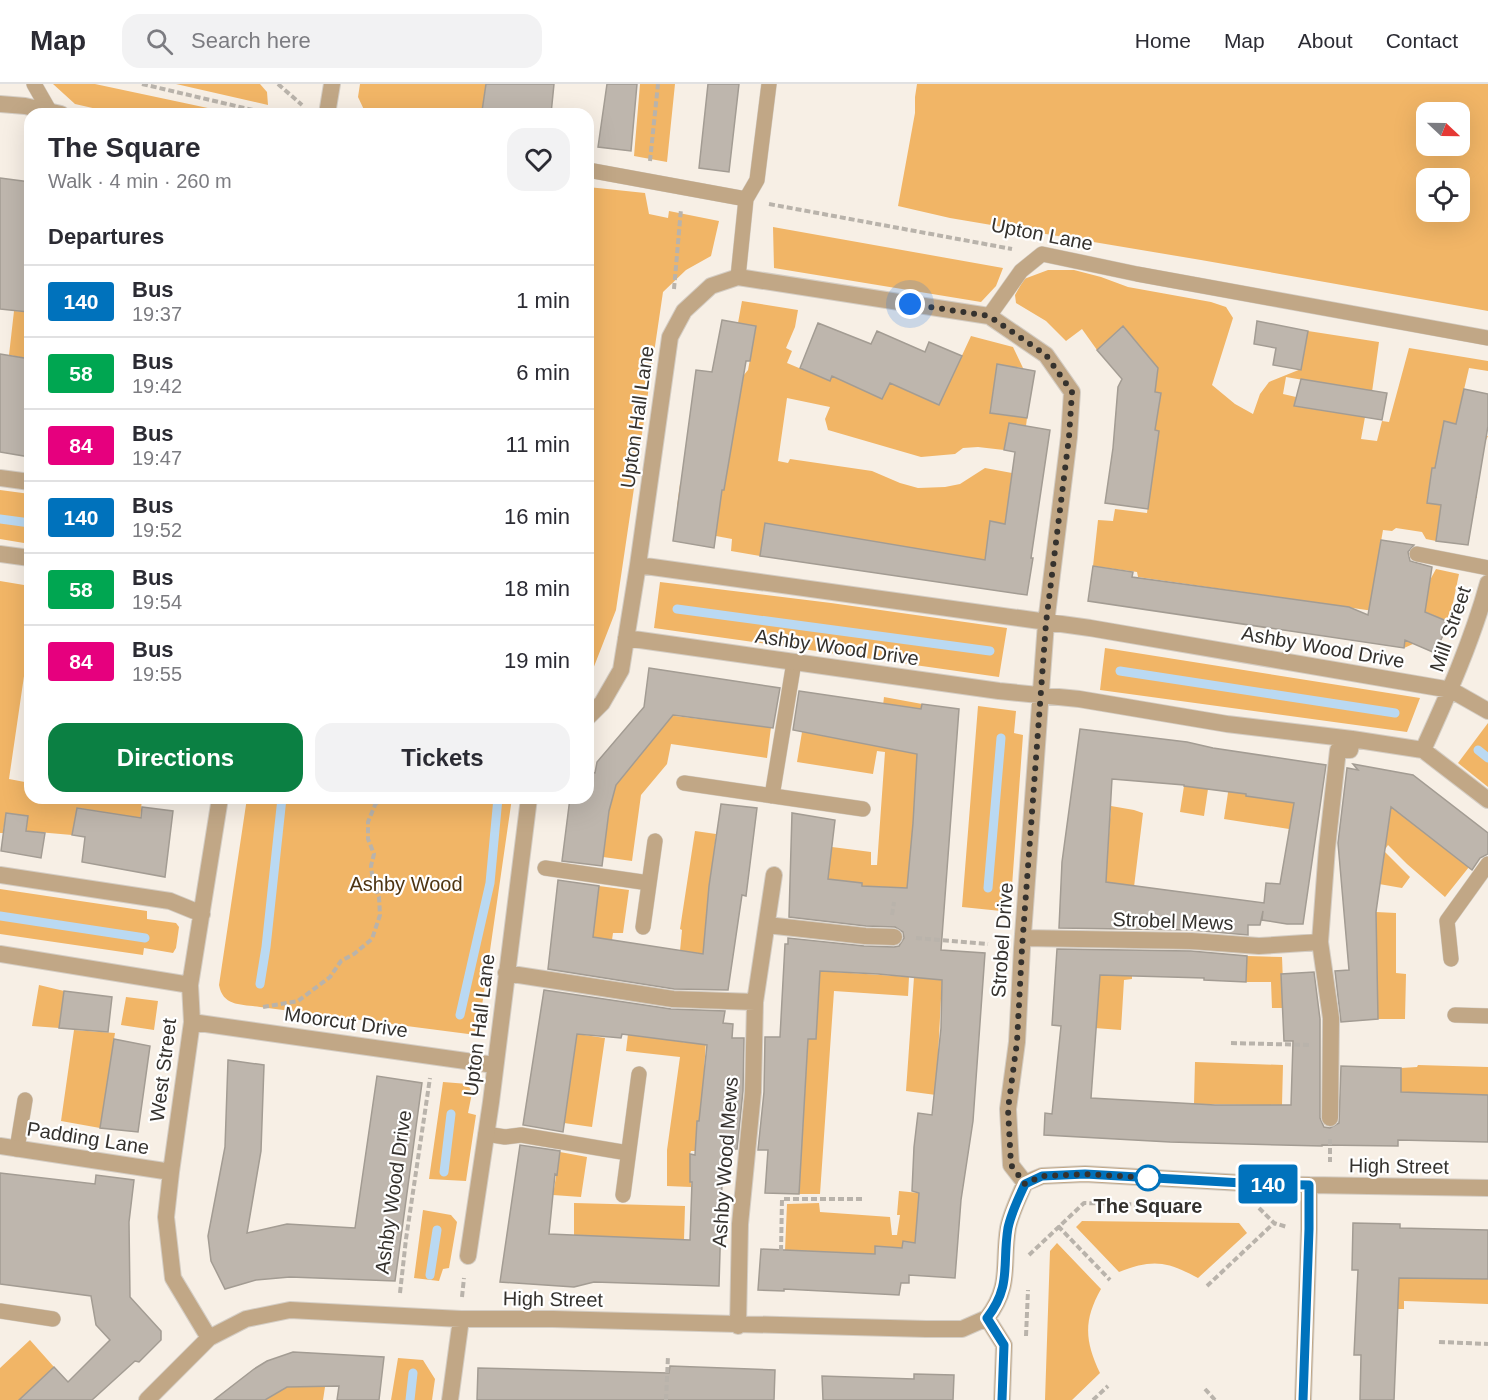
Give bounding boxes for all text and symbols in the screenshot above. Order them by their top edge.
search box [122,14,542,68]
text: Map [30,25,86,56]
icon: search [143,25,176,58]
text: Search here [191,28,311,53]
text: Home [1135,29,1191,52]
text: Map [1224,29,1265,52]
text: About [1298,29,1353,52]
text: Contact [1386,29,1458,52]
north arrow [1416,102,1470,156]
map controls [1416,102,1470,222]
button: heart [507,128,570,191]
text: The Square [48,132,200,163]
button: locate [1416,168,1470,222]
text: Walk · 4 min · 260 m [48,170,232,192]
street label: Upton Lane [989,213,1095,255]
text: Departures [48,224,164,249]
text: Bus [132,277,174,302]
text: 1 min [516,288,570,313]
your location [895,289,925,319]
text: 140 [63,290,99,313]
text: 19:37 [132,303,182,325]
street label: Upton Hall Lane [616,344,658,490]
text: Bus [132,349,174,374]
text: 6 min [516,360,570,385]
text: 58 [69,362,93,385]
text: 19:42 [132,375,182,397]
text: Bus [132,421,174,446]
text: 11 min [506,432,570,457]
text: 84 [69,434,93,457]
text: 19:47 [132,447,182,469]
text: Bus [132,493,174,518]
text: 16 min [504,504,570,529]
text: 140 [63,506,99,529]
text: 19:52 [132,519,182,541]
text: Bus [132,565,174,590]
text: 18 min [504,576,570,601]
text: 58 [69,578,93,601]
street label: Mill Street [1425,583,1475,675]
text: 19:54 [132,591,182,613]
street label: Ashby Wood Drive [1240,622,1406,672]
street label: Ashby Wood Drive [754,625,920,669]
text: Bus [132,637,174,662]
text: 19 min [504,648,570,673]
text: 84 [69,650,93,673]
text: 19:55 [132,663,182,685]
button: Directions [48,723,303,792]
button: Tickets [315,723,570,792]
park label: Ashby Wood [349,873,463,895]
street label: Strobel Drive [987,882,1017,998]
street label: Strobel Mews [1112,908,1234,934]
street label: Upton Hall Lane [459,952,499,1098]
street label: Moorcut Drive [283,1002,409,1042]
street label: West Street [146,1017,180,1123]
street label: Ashby Wood Mews [708,1076,742,1248]
street label: Ashby Wood Drive [371,1109,415,1275]
street label: Padding Lane [25,1117,151,1159]
street label: High Street [1349,1154,1450,1178]
line badge: 140 [1234,1164,1302,1204]
marker: The Square [1135,1165,1161,1191]
text: 140 [1250,1173,1286,1196]
place label: The Square [1094,1195,1202,1217]
street label: High Street [503,1287,604,1311]

